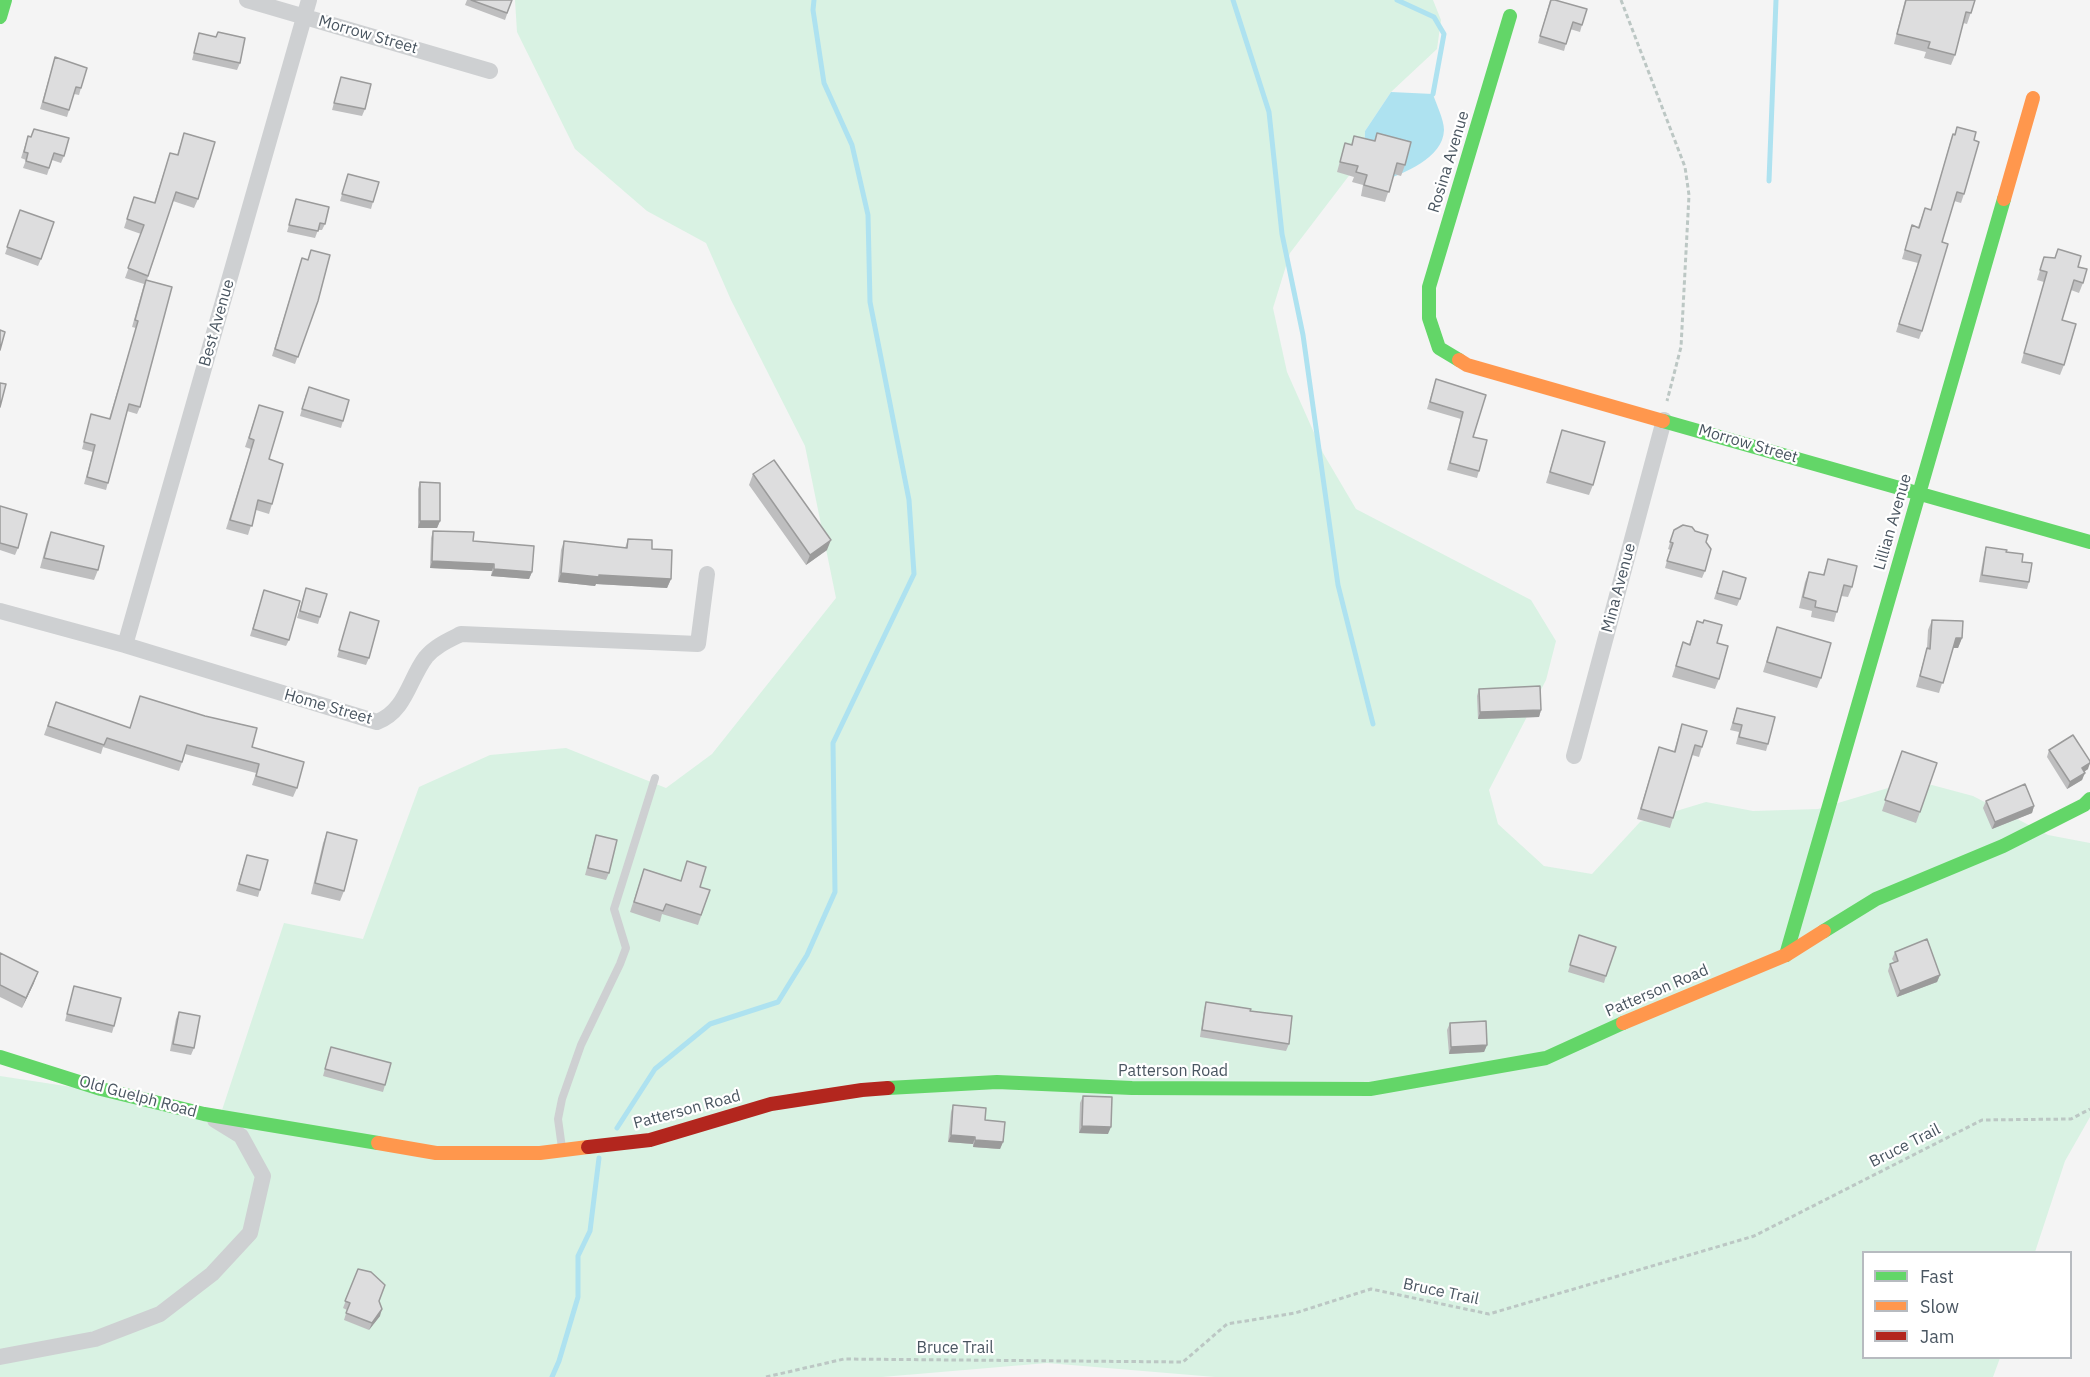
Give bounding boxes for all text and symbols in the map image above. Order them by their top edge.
street label: Morrow Street [316,12,420,58]
street label: Rosina Avenue [1424,109,1474,215]
street label: Best Avenue [195,277,239,369]
street label: Morrow Street [1696,421,1800,467]
street label: Lillian Avenue [1870,472,1916,572]
street label: Mina Avenue [1598,541,1640,635]
street label: Home Street [282,685,374,729]
street label: Patterson Road [1603,961,1711,1021]
street label: Patterson Road [1118,1061,1228,1081]
street label: Old Guelph Road [77,1072,199,1122]
street label: Patterson Road [631,1086,743,1134]
street label: Bruce Trail [1866,1120,1944,1172]
legend [1862,1251,2072,1359]
text: Fast [1920,1265,1954,1288]
street label: Bruce Trail [1401,1275,1481,1309]
text: Slow [1920,1295,1959,1318]
text: Jam [1920,1325,1955,1348]
street label: Bruce Trail [916,1338,994,1358]

